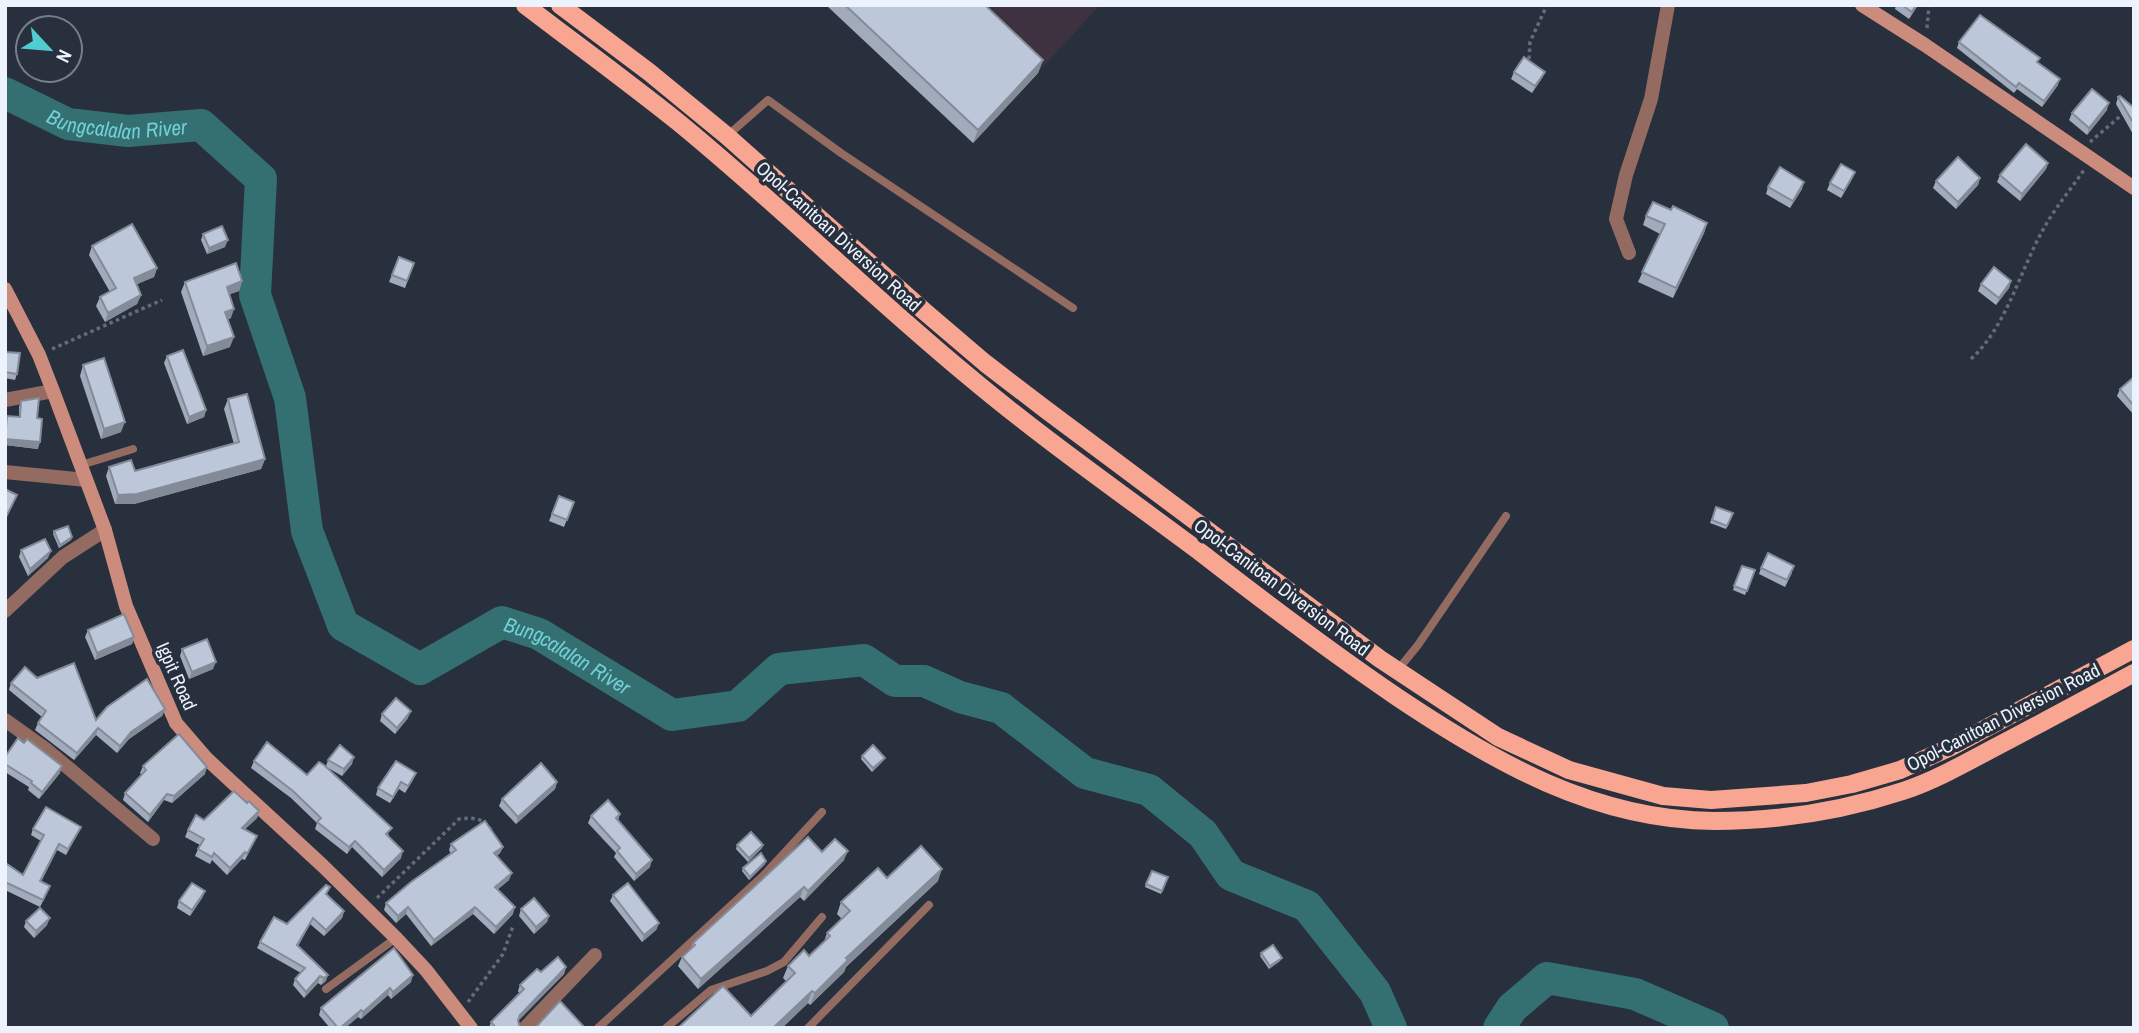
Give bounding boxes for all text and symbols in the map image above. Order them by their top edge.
north arrow [14,14,84,84]
text: N [50,46,78,67]
water label: Bungcalalan River [42,101,189,146]
street label: Opol-Canitoan Diversion Road [751,155,927,317]
street label: Opol-Canitoan Diversion Road [1189,512,1375,662]
water label: Bungcalalan River [501,609,637,702]
street label: Igpit Road [151,638,203,714]
street label: Opol-Canitoan Diversion Road [1902,657,2104,777]

